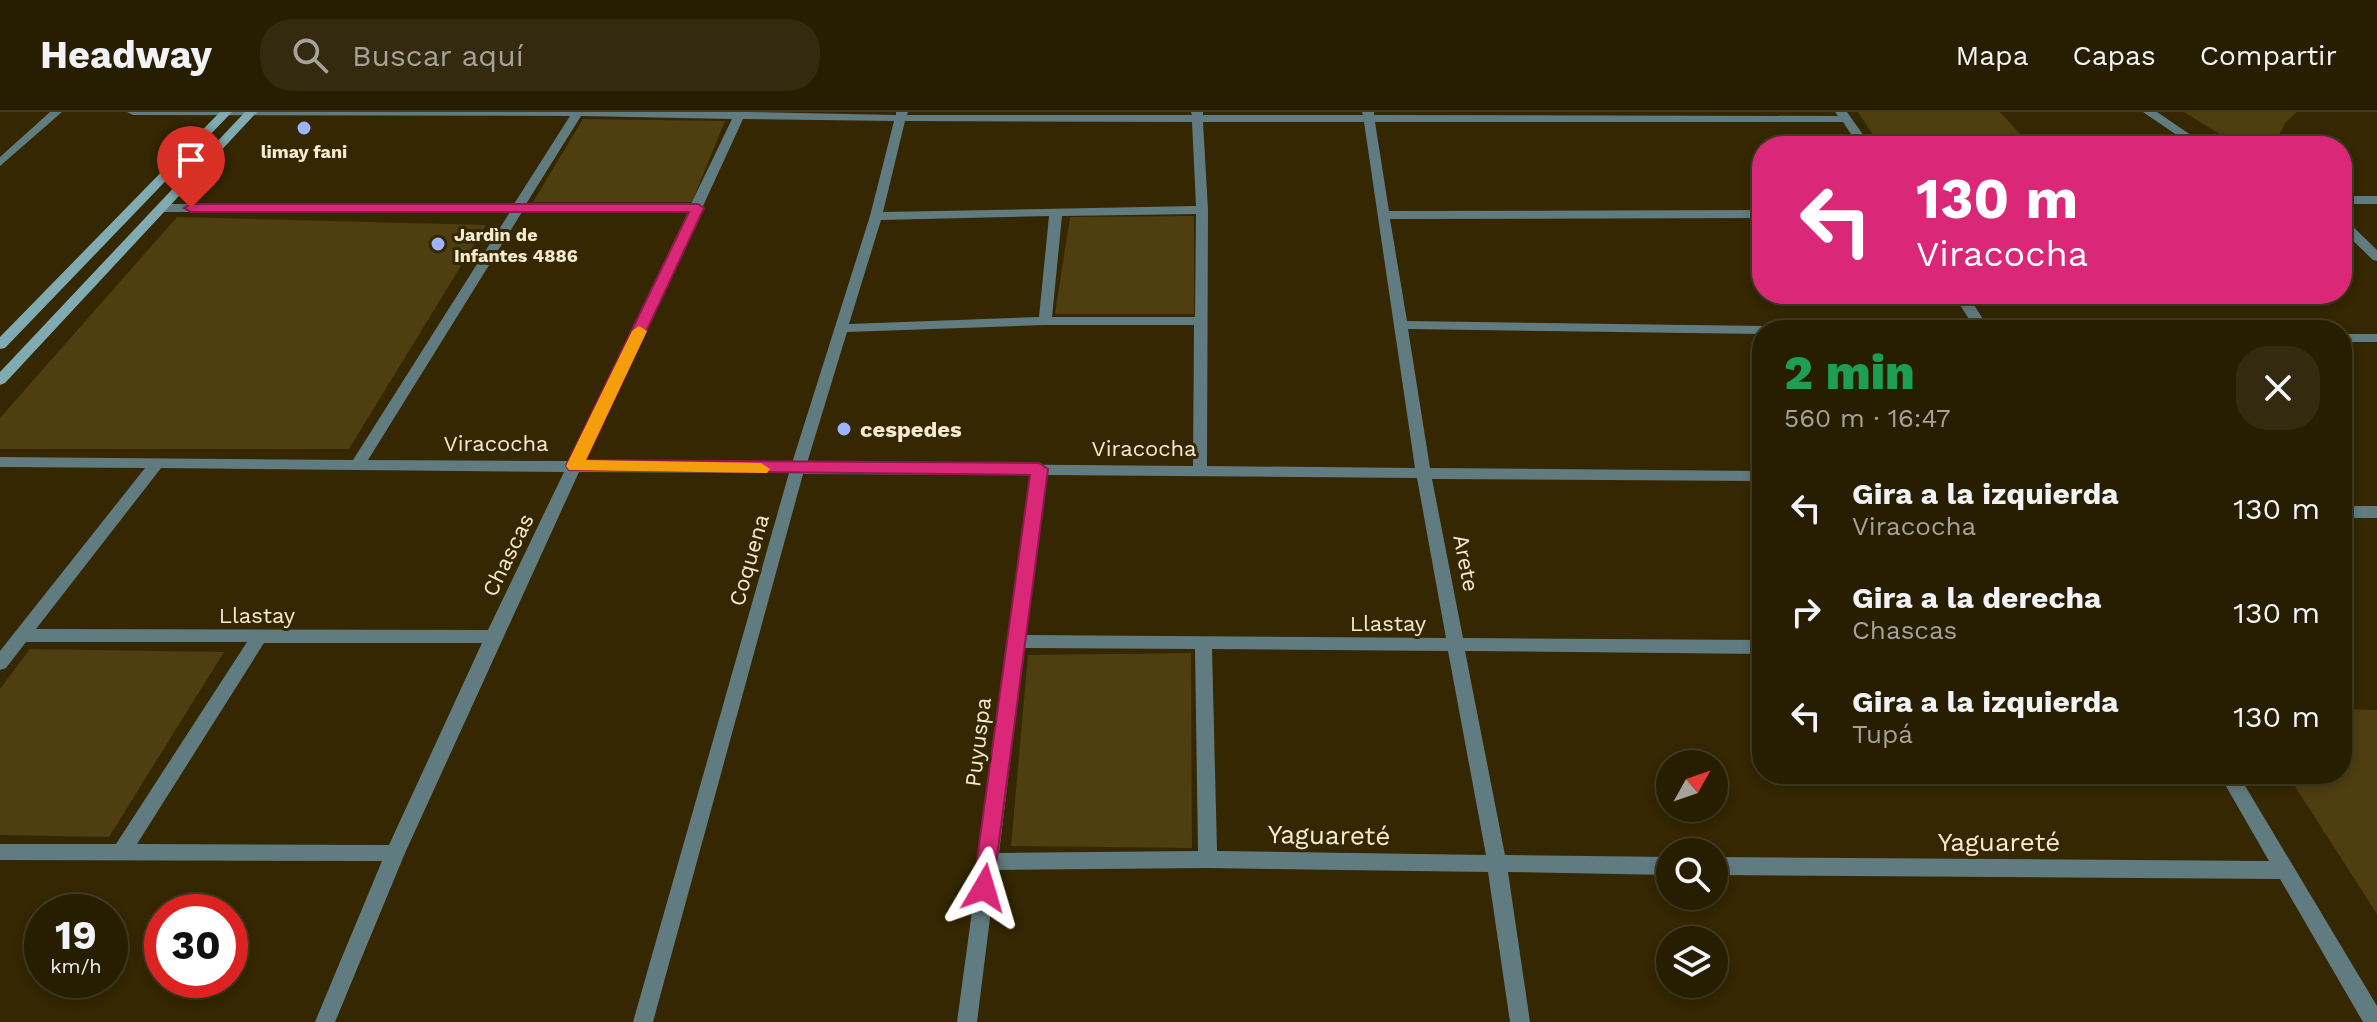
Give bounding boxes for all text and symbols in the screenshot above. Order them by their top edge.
search box [260,19,820,91]
text: Headway [40,33,212,77]
icon: search [288,33,332,77]
text: Buscar aquí [352,38,524,73]
text: Mapa [1955,39,2028,72]
text: Capas [2072,39,2156,72]
text: Compartir [2200,39,2337,72]
marker: limay fani [295,119,313,137]
pin [157,126,225,208]
icon: arrive [169,138,213,182]
place label: limay fani [261,141,347,162]
text: 130 m [1916,166,2078,232]
icon: left [1784,168,1888,272]
place label: Jardìn de Infantes 4886 [454,224,578,266]
text: Viracocha [1916,233,2088,275]
marker: Jardìn de Infantes 4886 [429,235,447,253]
text: 2 min [1784,344,1915,401]
button: close [2236,346,2320,430]
text: 560 m · 16:47 [1784,403,1951,433]
place label: cespedes [860,417,962,442]
marker: cespedes [835,420,853,438]
street label: Viracocha [443,431,549,456]
street label: Viracocha [1091,436,1197,461]
text: Gira a la izquierda [1852,476,2119,511]
icon: left [1784,486,1828,530]
text: 130 m [2233,491,2320,526]
street label: Chascas [477,509,539,601]
street label: Coquena [724,511,774,609]
text: Viracocha [1852,511,1976,541]
street label: Arete [1448,532,1484,594]
text: Gira a la derecha [1852,580,2101,615]
icon: right [1784,590,1828,634]
text: 130 m [2233,595,2320,630]
street label: Llastay [219,603,296,628]
street label: Llastay [1350,611,1427,636]
text: Chascas [1852,615,1957,645]
text: Gira a la izquierda [1852,684,2119,719]
icon: left [1784,694,1828,738]
street label: Puyuspa [960,696,996,788]
text: 130 m [2233,699,2320,734]
text: Tupá [1852,719,1913,749]
north arrow [1656,750,1728,822]
map controls [1656,750,1728,998]
street label: Yaguareté [1267,819,1391,851]
street label: Yaguareté [1938,827,2060,857]
button: search [1656,838,1728,910]
position arrow [942,846,1026,930]
speed limit sign: 30 [144,894,248,998]
text: 19 [55,912,97,959]
button: layers [1656,926,1728,998]
text: km/h [50,954,102,978]

